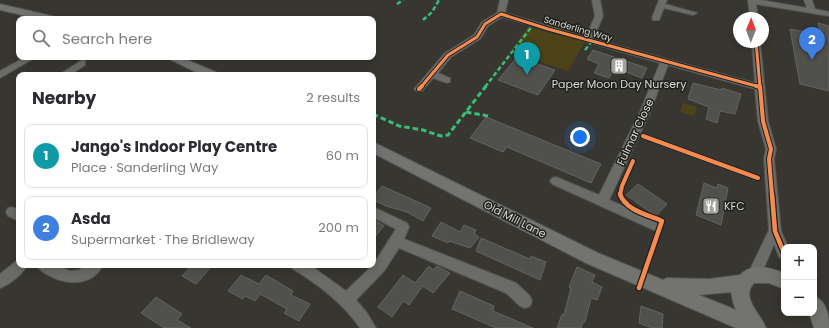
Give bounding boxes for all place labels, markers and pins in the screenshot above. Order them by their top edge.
pin: 2 [799,27,825,60]
pin: 1 [514,42,540,75]
building icon: Paper Moon Day Nursery [609,56,629,76]
place label: Paper Moon Day Nursery [552,76,687,92]
restaurant icon: KFC [701,196,721,216]
place label: KFC [724,198,745,214]

